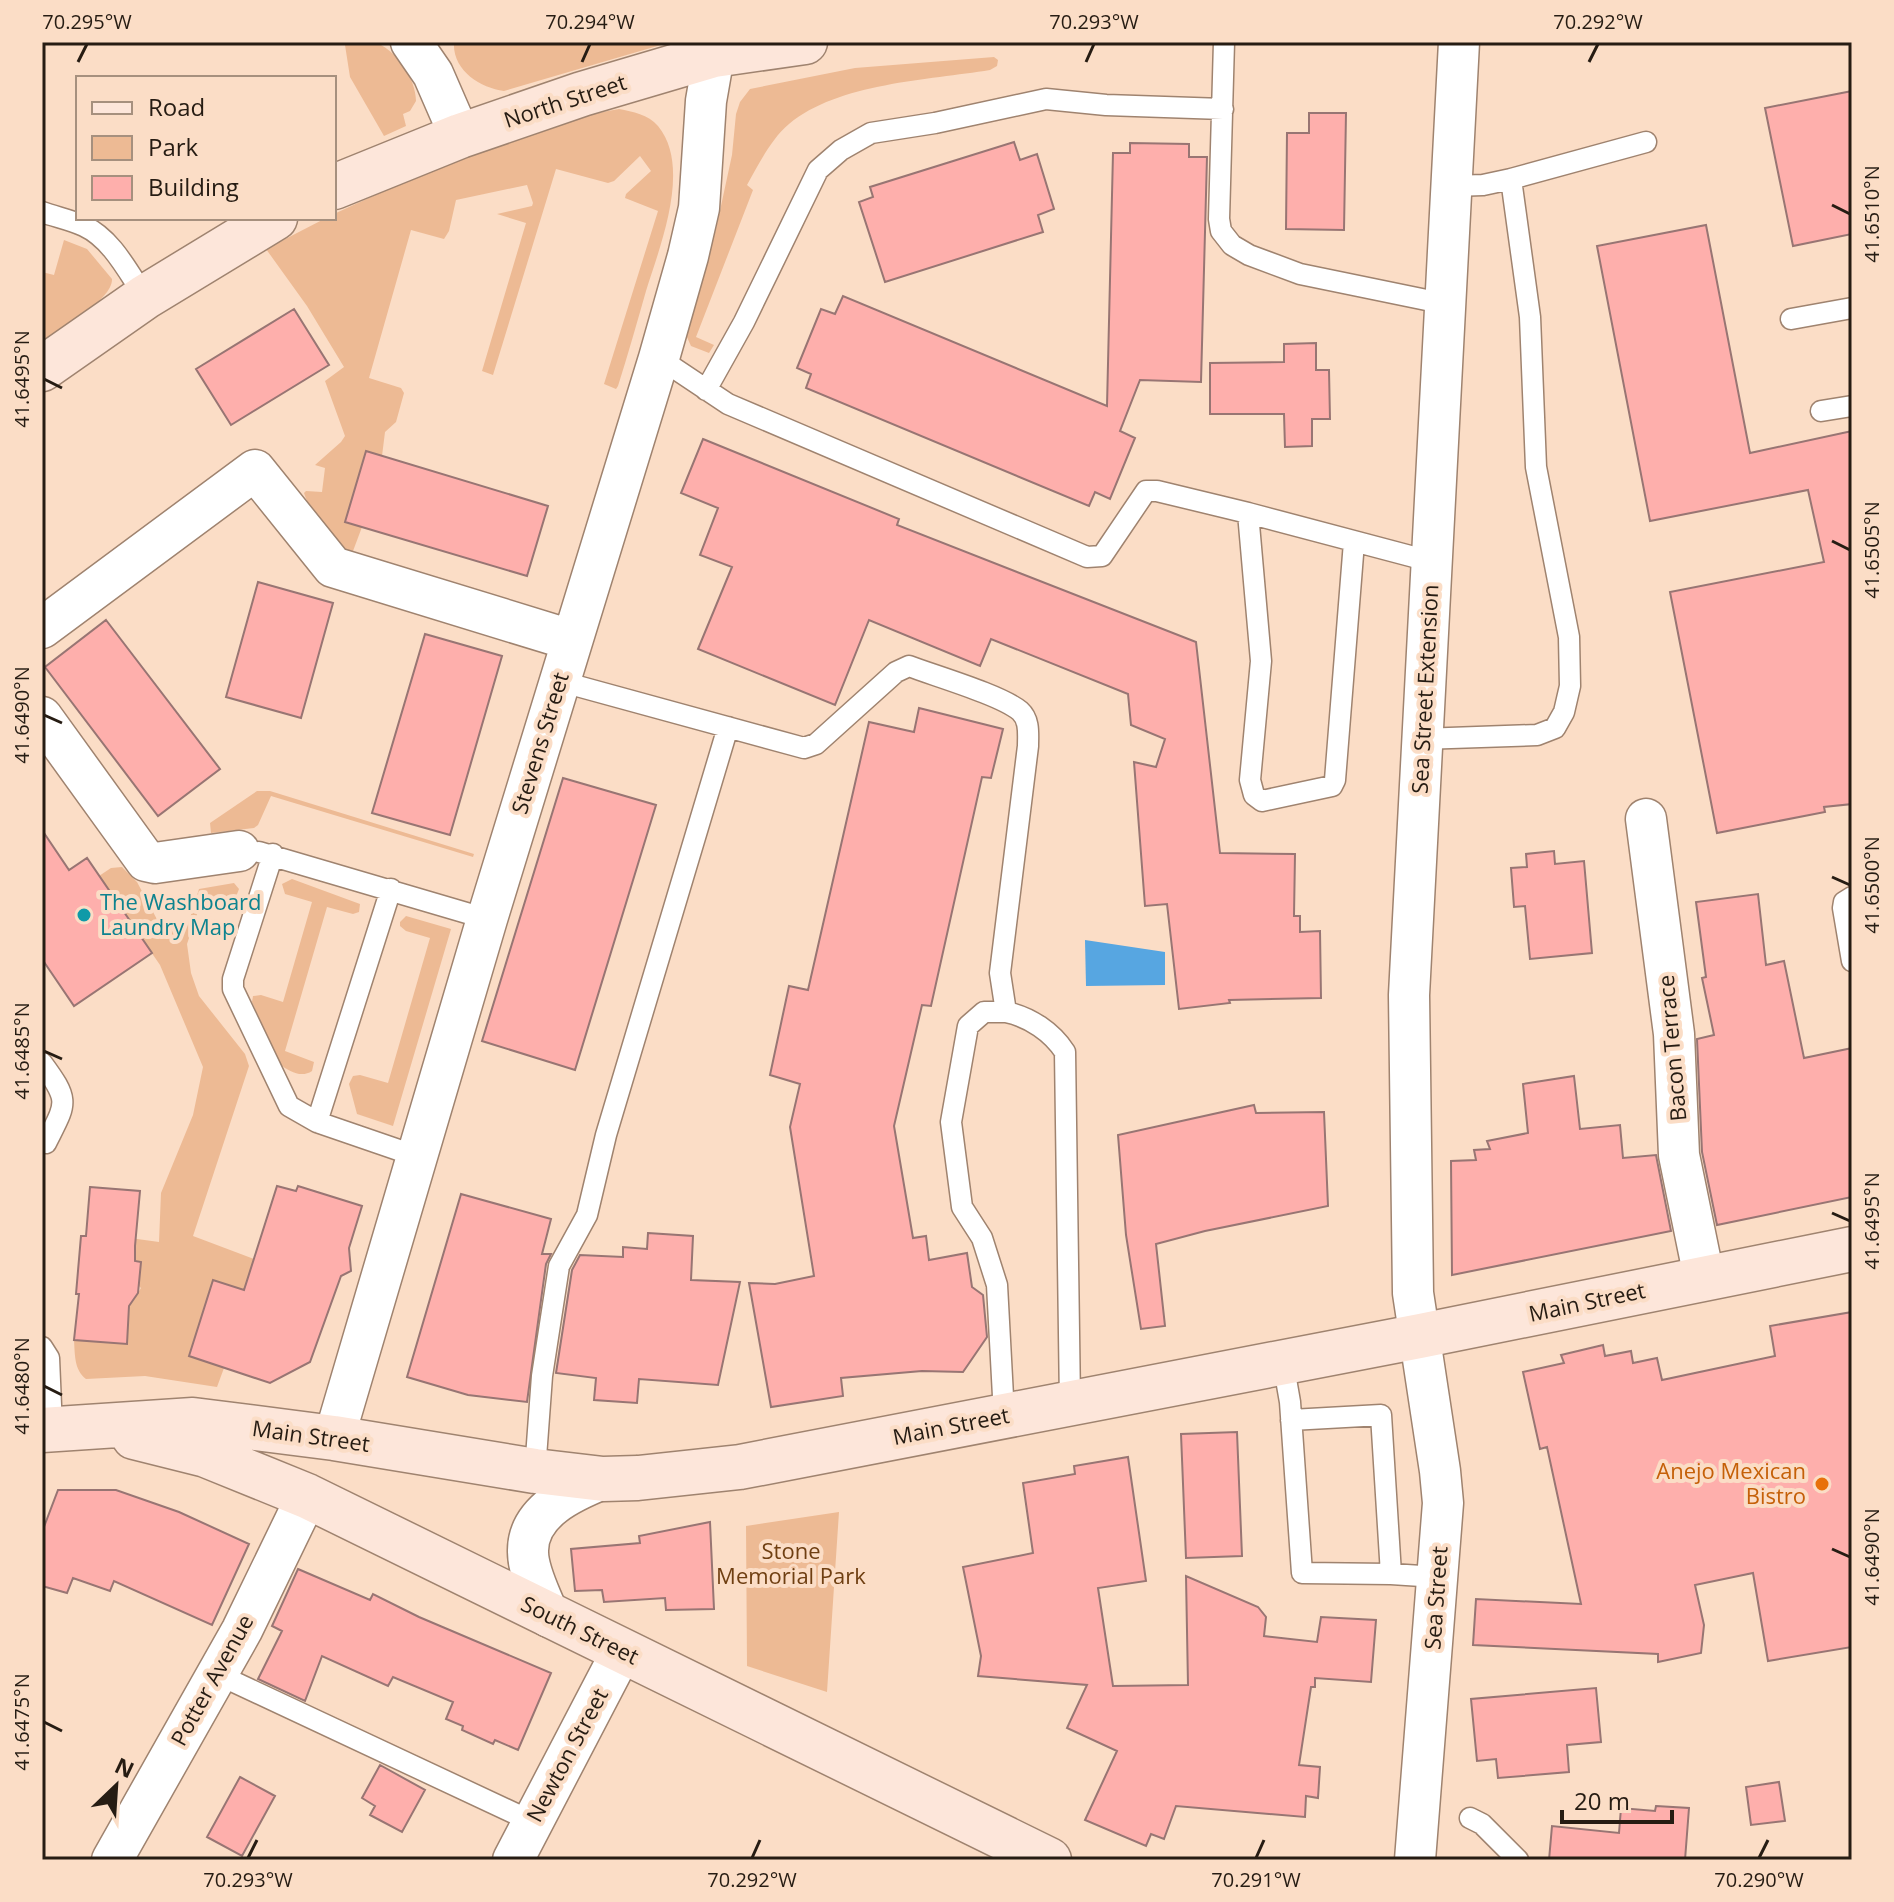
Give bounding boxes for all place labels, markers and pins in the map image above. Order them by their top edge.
place label: The Washboard Laundry Map [100,886,262,941]
marker: The Washboard Laundry Map [75,906,93,924]
place label: Anejo Mexican Bistro [1656,1455,1806,1510]
marker: Anejo Mexican Bistro [1813,1475,1831,1493]

